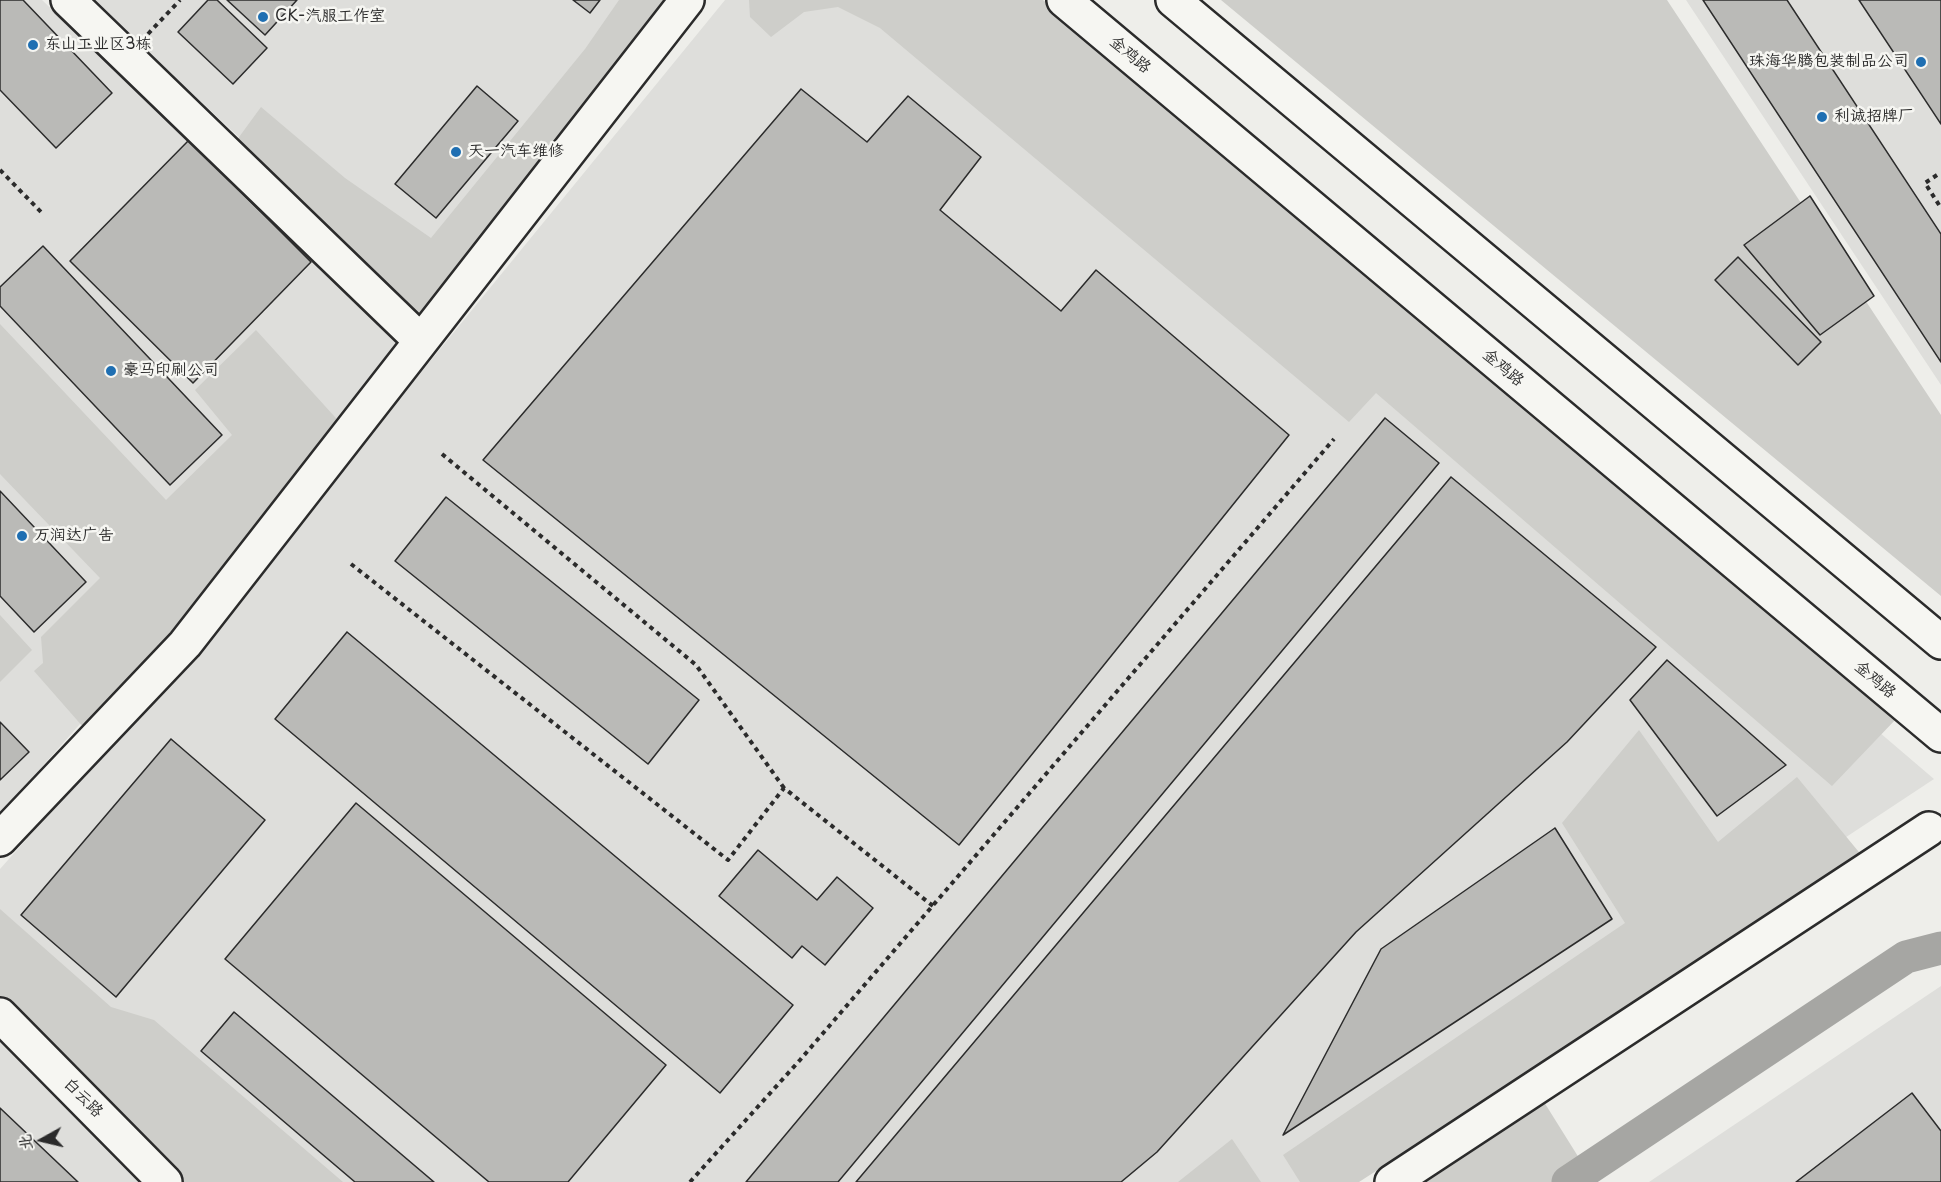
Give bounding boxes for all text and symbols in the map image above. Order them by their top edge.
place label: CK-汽服工作室 [275,7,385,27]
marker: CK-汽服工作室 [256,10,270,24]
street label: 金鸡路 [1105,32,1155,78]
place label: 东山工业区3栋 [45,35,152,55]
marker: 东山工业区3栋 [26,38,40,52]
place label: 珠海华腾包装制品公司 [1749,52,1909,72]
marker: 珠海华腾包装制品公司 [1914,55,1928,69]
place label: 利诚招牌厂 [1834,107,1914,127]
marker: 利诚招牌厂 [1815,110,1829,124]
place label: 天一汽车维修 [468,142,564,162]
marker: 天一汽车维修 [449,145,463,159]
street label: 金鸡路 [1478,345,1528,391]
place label: 豪马印刷公司 [123,361,219,381]
marker: 豪马印刷公司 [104,364,118,378]
place label: 万润达广告 [34,526,114,546]
marker: 万润达广告 [15,529,29,543]
street label: 金鸡路 [1850,657,1900,703]
street label: 白云路 [59,1074,107,1122]
north arrow [12,1110,72,1170]
text: 北 [11,1133,37,1152]

